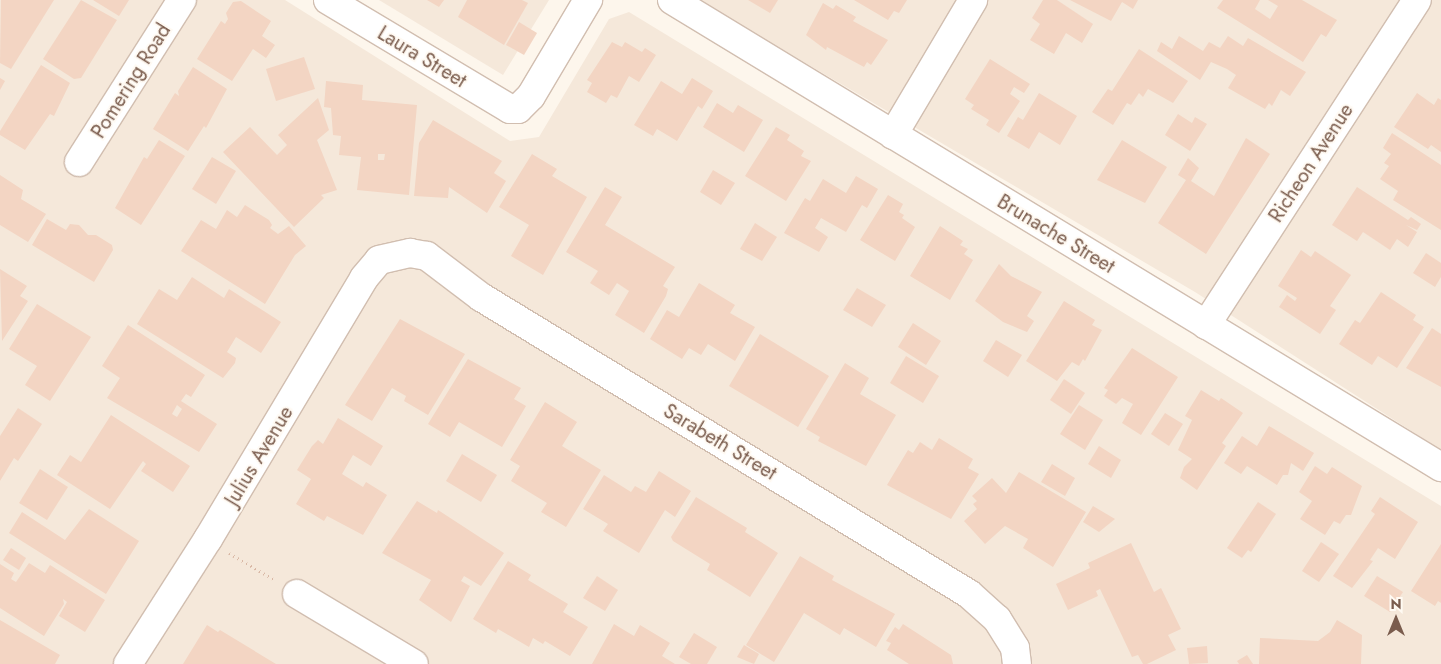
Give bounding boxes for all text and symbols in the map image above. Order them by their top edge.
street label: Pomering Road [86,19,176,143]
street label: Laura Street [373,21,471,93]
street label: Richeon Avenue [1264,99,1358,227]
street label: Brunache Street [993,190,1119,278]
street label: Sarabeth Street [659,399,781,485]
street label: Julius Avenue [220,402,298,510]
north arrow [1371,594,1421,644]
text: N [1390,594,1402,614]

